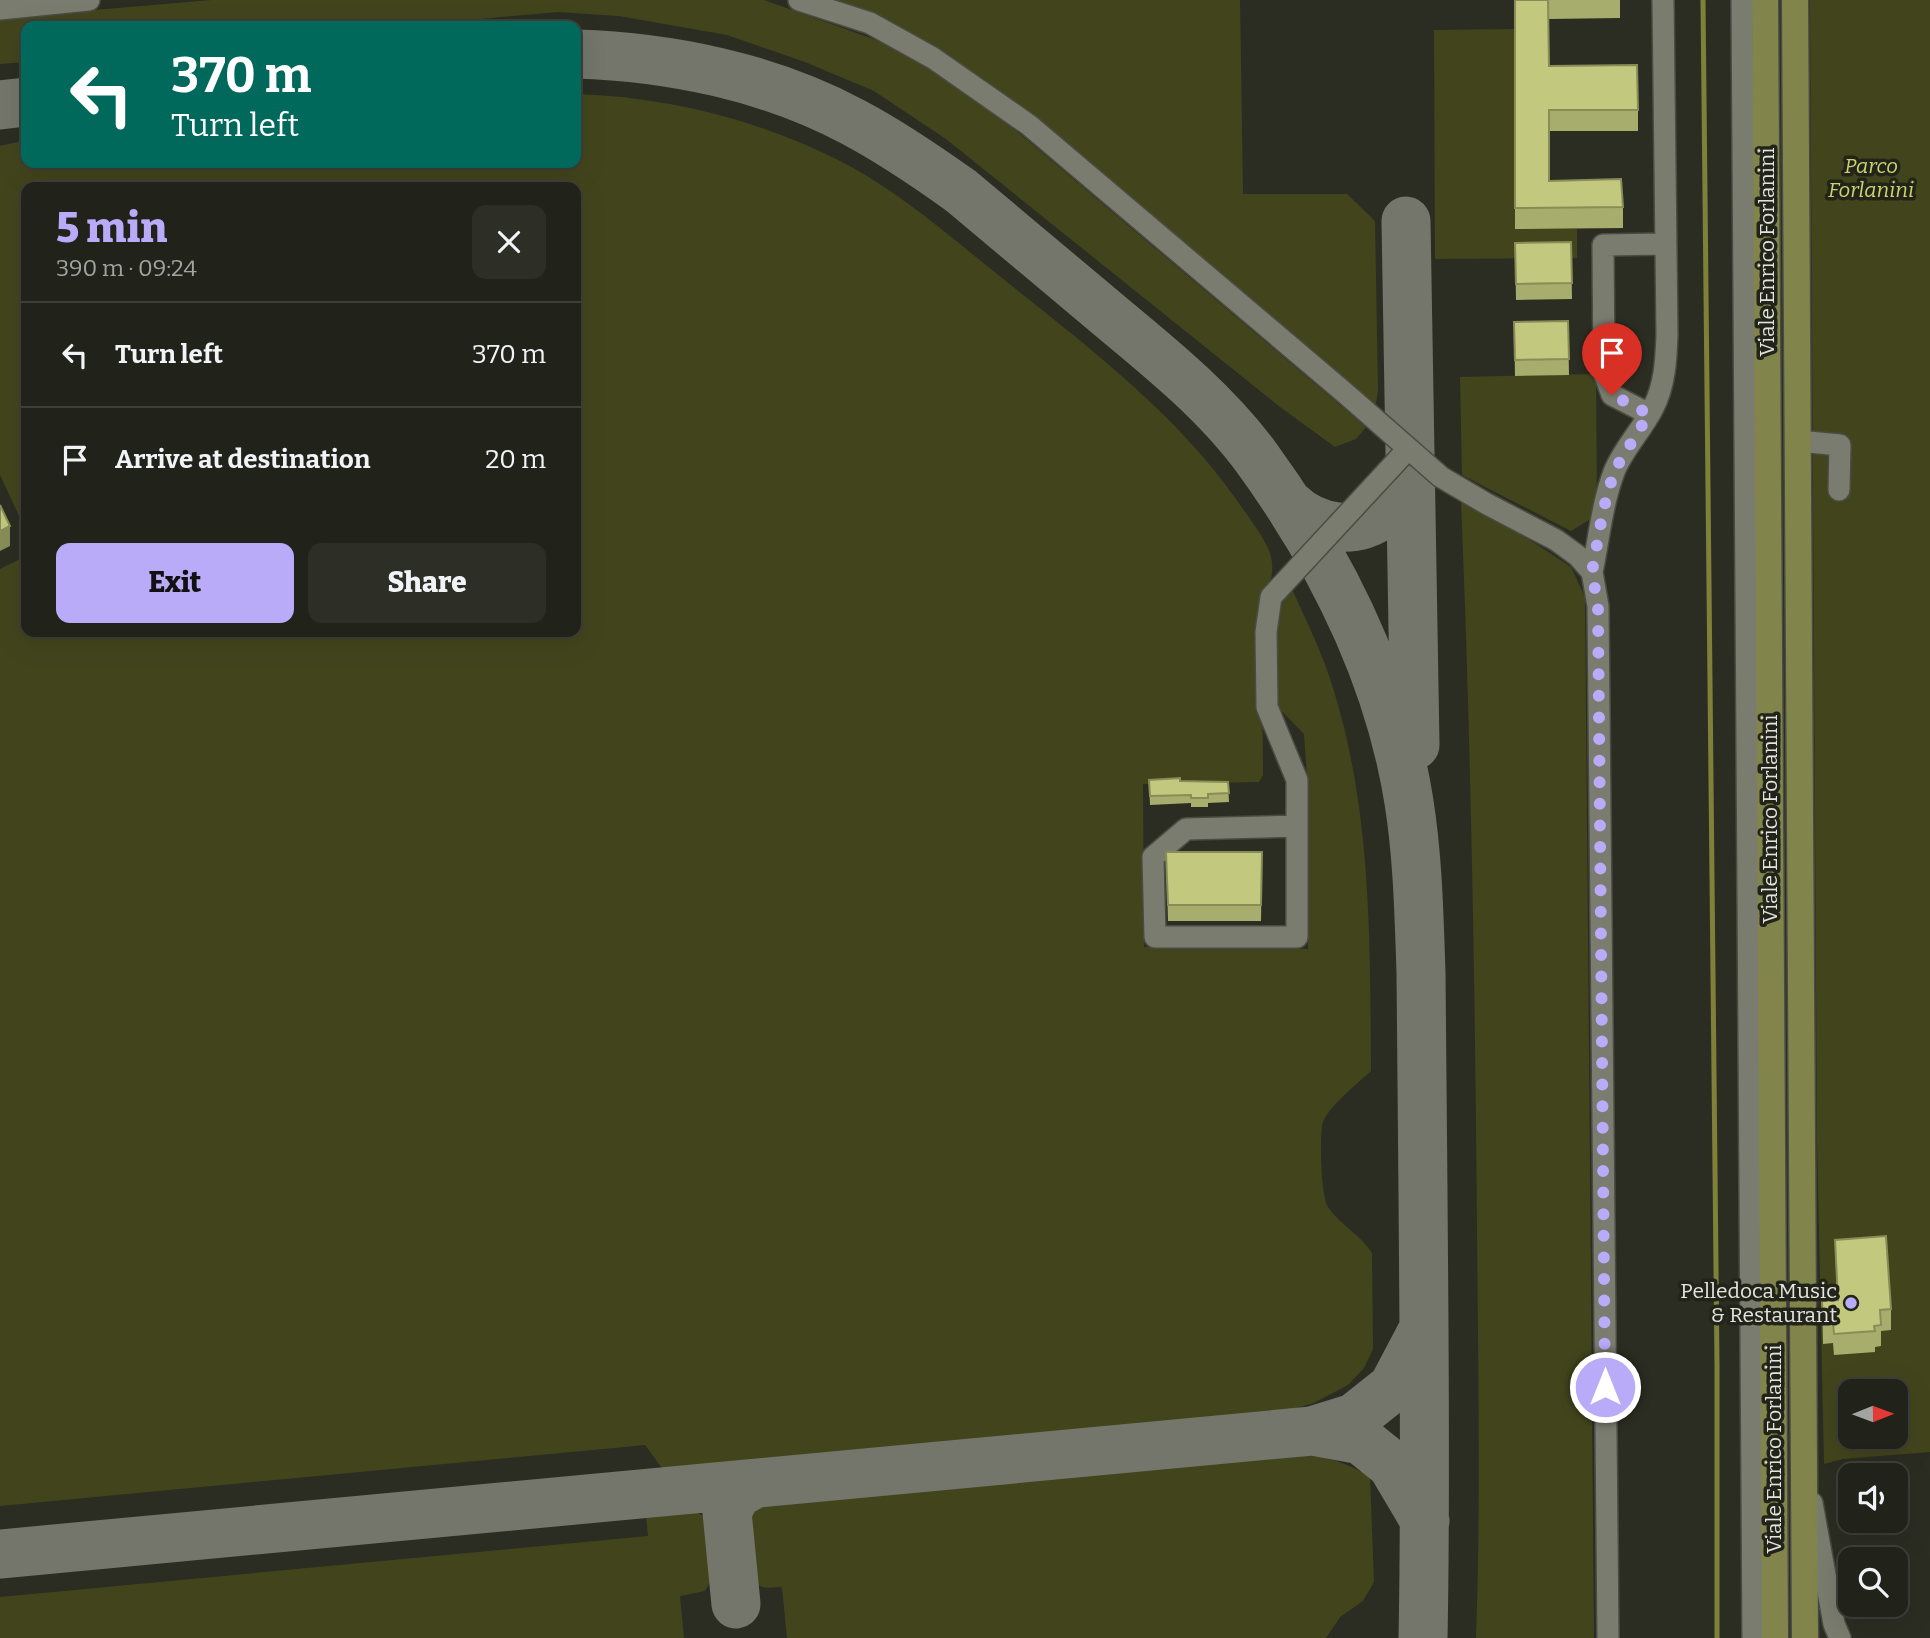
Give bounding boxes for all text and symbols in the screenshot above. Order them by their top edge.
text: 370 m [171,46,311,105]
icon: left [56,49,147,140]
text: Turn left [171,106,299,144]
street label: Viale Enrico Forlanini [1754,147,1780,357]
park label: Parco Forlanini [1828,153,1914,203]
text: 5 min [56,203,167,253]
button: close [472,205,546,279]
text: 390 m · 09:24 [56,254,197,282]
pin [1582,323,1642,395]
icon: arrive [1593,334,1631,372]
icon: left [56,336,94,374]
text: Turn left [115,339,223,370]
text: 370 m [472,339,546,370]
icon: arrive [56,441,94,479]
text: Arrive at destination [115,444,370,475]
text: 20 m [485,444,546,475]
button: Exit [56,543,294,623]
button: Share [308,543,546,623]
street label: Viale Enrico Forlanini [1757,714,1783,924]
place label: Pelledoca Music & Restaurant [1680,1278,1837,1328]
marker: Pelledoca Music & Restaurant [1843,1295,1859,1311]
street label: Viale Enrico Forlanini [1761,1344,1787,1554]
position arrow [1568,1350,1642,1424]
north arrow [1838,1379,1908,1449]
map controls [1838,1379,1908,1617]
button: sound [1838,1463,1908,1533]
button: search [1838,1547,1908,1617]

